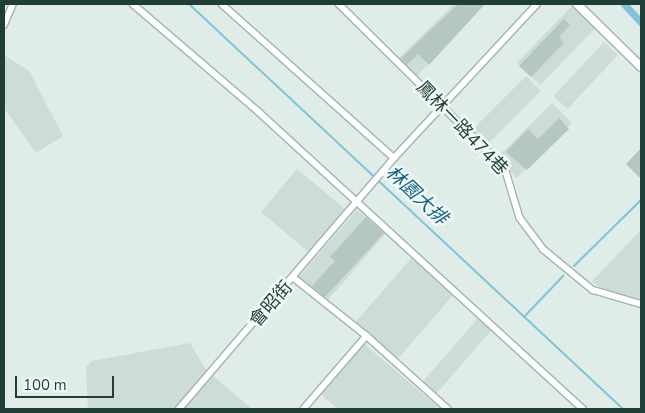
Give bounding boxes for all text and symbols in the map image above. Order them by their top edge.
street label: 鳳林一路474巷 [412,76,512,180]
water label: 林園大排 [380,162,452,230]
street label: 會昭街 [245,277,297,331]
scale bar [18,366,116,398]
text: 100 m [23,375,67,395]

